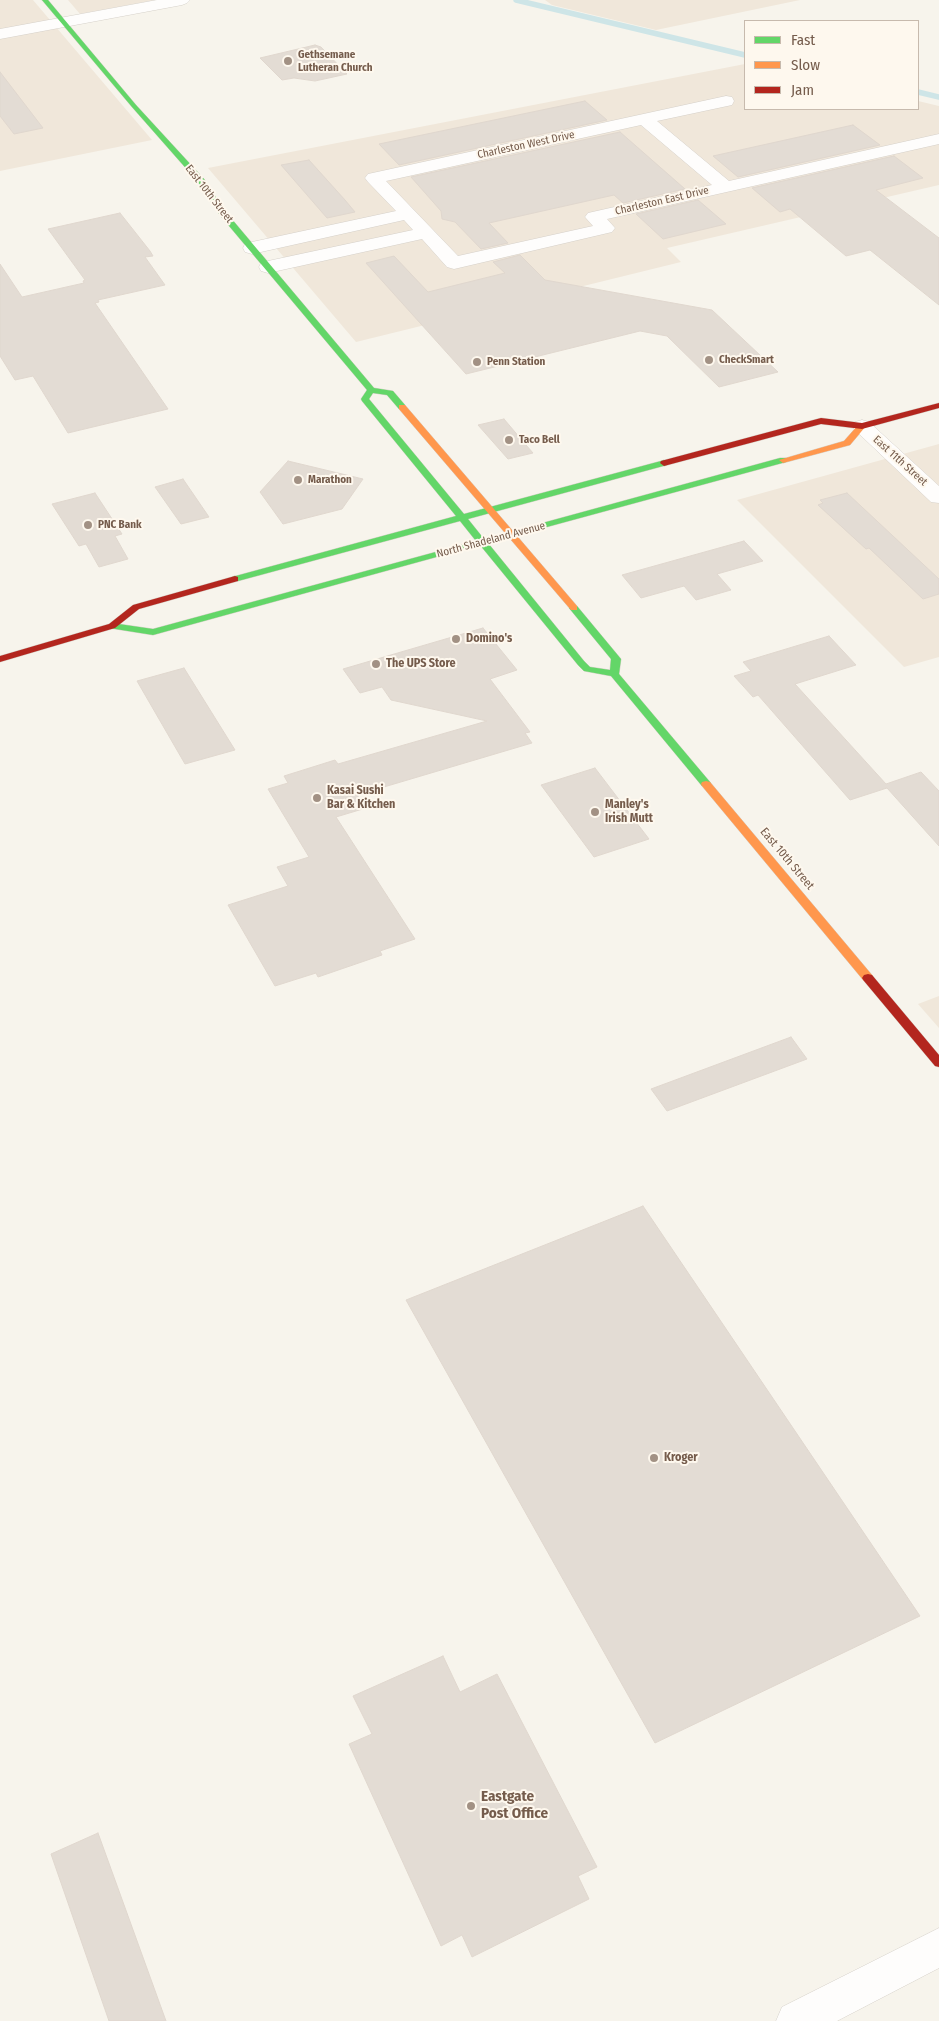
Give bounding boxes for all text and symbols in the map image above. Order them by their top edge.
legend [744,20,919,110]
text: Fast [791,31,815,49]
place label: Gethsemane Lutheran Church [298,48,373,74]
marker: Gethsemane Lutheran Church [282,55,294,67]
text: Slow [791,56,820,74]
text: Jam [791,81,814,99]
street label: Charleston West Drive [476,128,576,162]
street label: East 10th Street [182,162,236,226]
street label: Charleston East Drive [614,184,710,218]
place label: CheckSmart [719,353,774,367]
marker: CheckSmart [703,354,715,366]
place label: Penn Station [487,355,545,369]
marker: Penn Station [471,356,483,368]
place label: Taco Bell [519,433,560,447]
street label: East 11th Street [870,433,930,489]
marker: Taco Bell [503,434,515,446]
place label: Marathon [308,473,352,487]
marker: Marathon [292,474,304,486]
place label: PNC Bank [98,518,142,532]
marker: PNC Bank [82,519,94,531]
street label: North Shadeland Avenue [435,519,547,561]
place label: Domino's [466,632,512,646]
marker: Domino's [450,633,462,645]
place label: The UPS Store [386,657,456,671]
marker: The UPS Store [370,658,382,670]
place label: Kasai Sushi Bar & Kitchen [327,784,395,812]
marker: Kasai Sushi Bar & Kitchen [311,792,323,804]
place label: Manley's Irish Mutt [605,798,653,826]
marker: Manley's Irish Mutt [589,806,601,818]
street label: East 10th Street [757,825,817,893]
place label: Kroger [664,1451,698,1465]
marker: Kroger [648,1452,660,1464]
place label: Eastgate Post Office [481,1788,548,1823]
marker: Eastgate Post Office [465,1800,477,1812]

